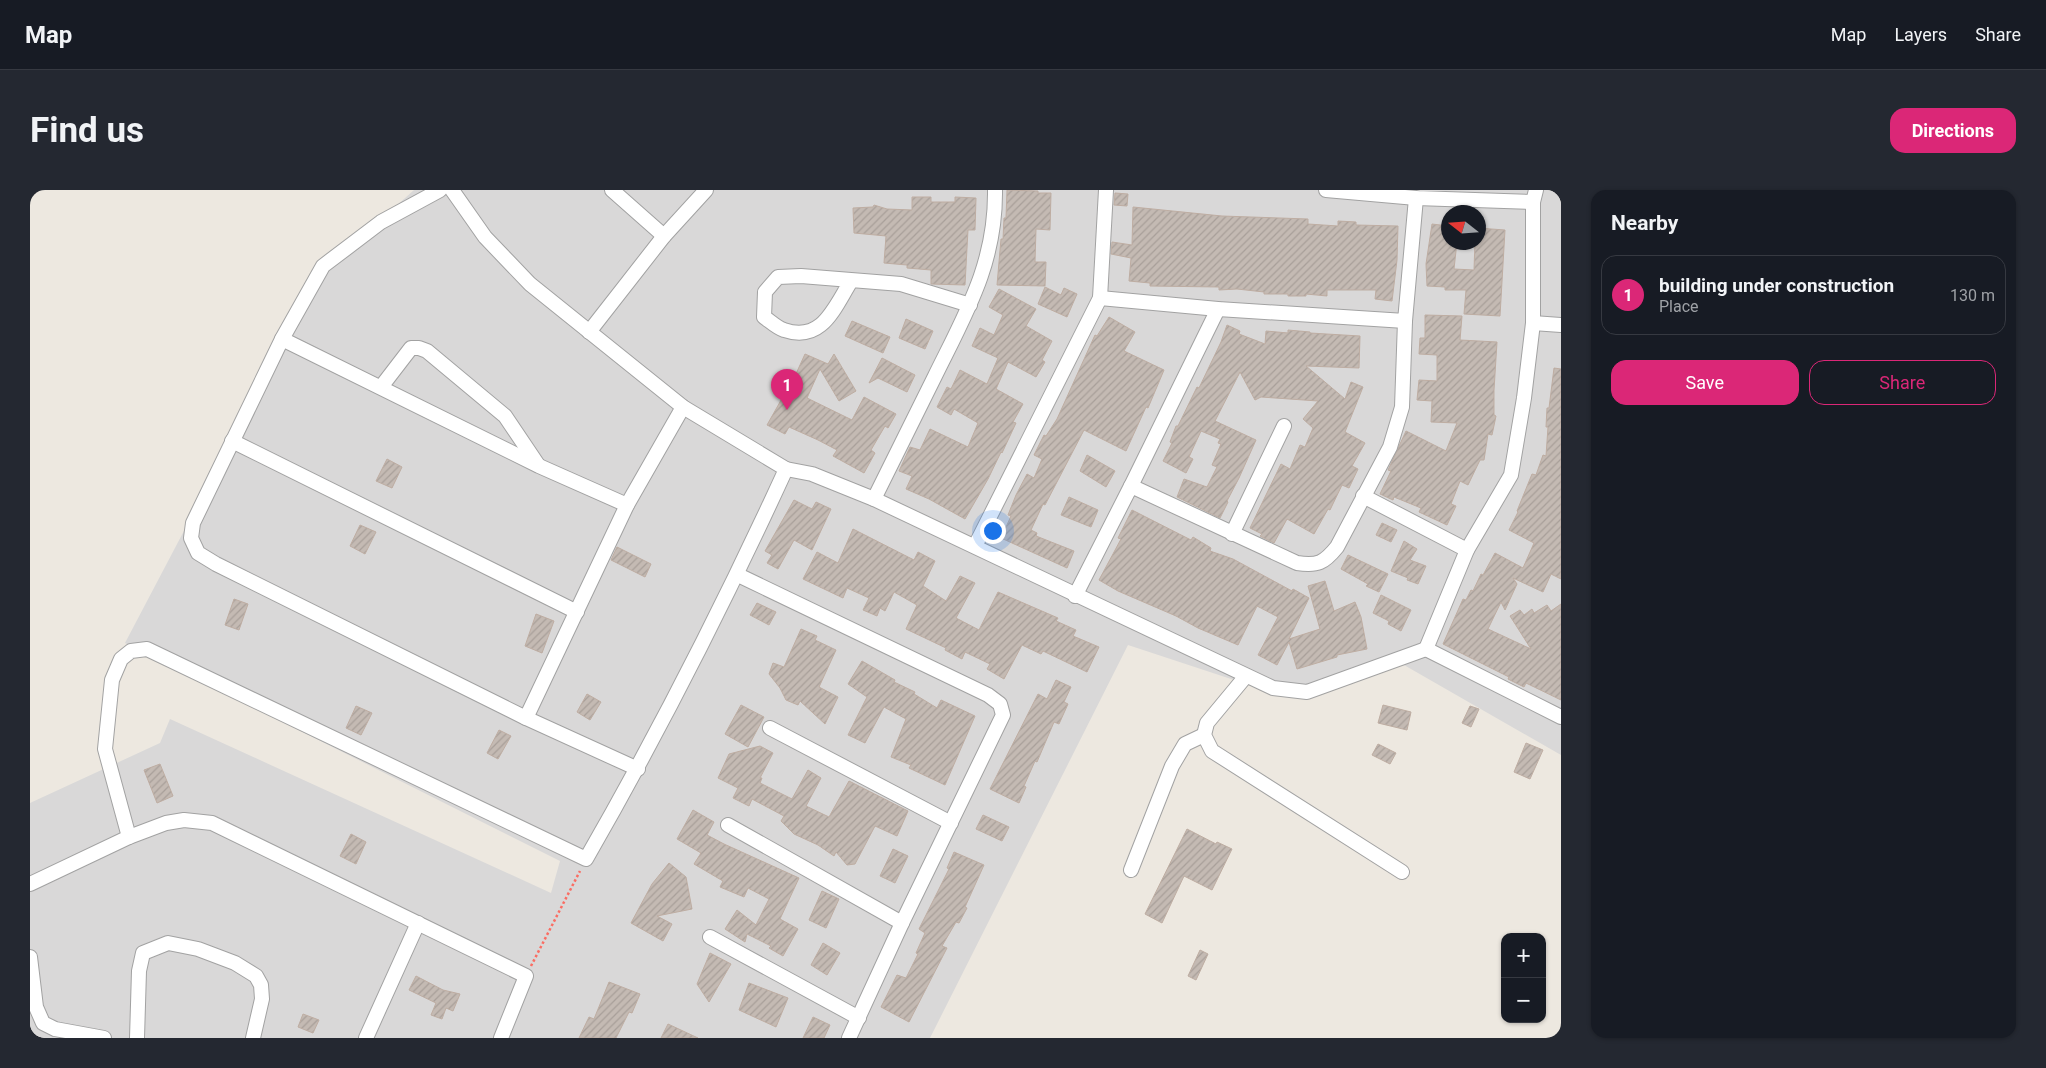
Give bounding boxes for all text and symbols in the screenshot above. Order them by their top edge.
text: Map [25,21,72,49]
text: Map [1831,24,1866,45]
text: Layers [1894,24,1947,45]
text: Share [1975,24,2021,45]
button: Directions [1890,108,2016,153]
text: Find us [30,110,144,151]
north arrow [1441,205,1486,250]
text: Nearby [1611,211,1678,235]
text: building under construction [1659,274,1894,297]
text: 1 [1623,286,1633,305]
text: 130 m [1950,286,1995,305]
text: Place [1659,297,1699,316]
button: Save [1611,360,1799,405]
button: Share [1809,360,1996,405]
pin: 1 [771,369,803,410]
your location [980,518,1006,544]
map controls [1501,933,1546,1023]
button: + [1501,933,1546,978]
button: − [1501,978,1546,1023]

